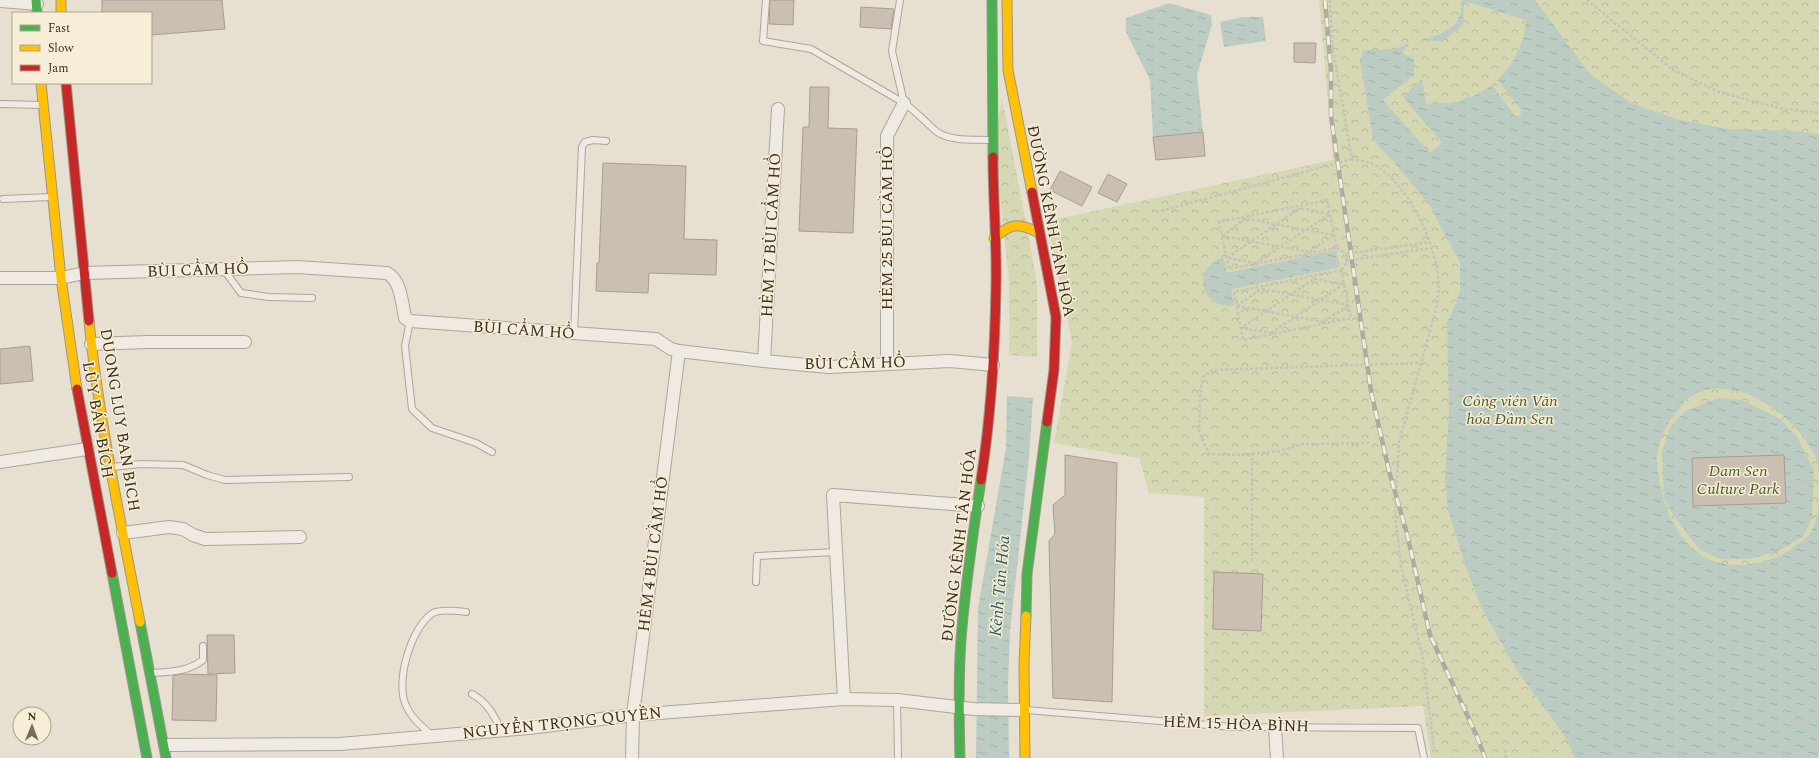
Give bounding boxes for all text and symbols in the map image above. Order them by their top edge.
legend [12,12,152,84]
text: Fast [48,19,70,38]
text: Slow [48,39,74,58]
text: Jam [48,59,69,78]
street label: ĐƯỜNG KÊNH TÂN HÓA [1021,123,1081,319]
street label: HẺM 25 BÙI CẦM HỔ [875,146,899,310]
street label: HẺM 17 BÙI CẨM HỔ [755,152,787,318]
street label: BÙI CẨM HỔ [147,256,249,284]
street label: BÙI CẨM HỔ [472,314,576,346]
street label: DUONG LUY BAN BICH [94,327,146,513]
street label: BÙI CẨM HỔ [804,350,906,376]
street label: LŨY BÁN BÍCH [76,360,120,480]
park label: Công viên Văn hóa Đầm Sen [1462,389,1558,431]
street label: ĐƯỜNG KÊNH TÂN HÓA [935,447,983,643]
park label: Dam Sen Culture Park [1696,459,1780,501]
street label: HẺM 4 BÙI CẦM HỔ [632,475,674,633]
water label: Kênh Tân Hóa [983,534,1017,638]
street label: NGUYỄN TRỌNG QUYỀN [461,701,663,745]
north arrow [12,706,52,746]
text: N [28,708,37,725]
street label: HẺM 15 HÒA BÌNH [1162,709,1310,739]

